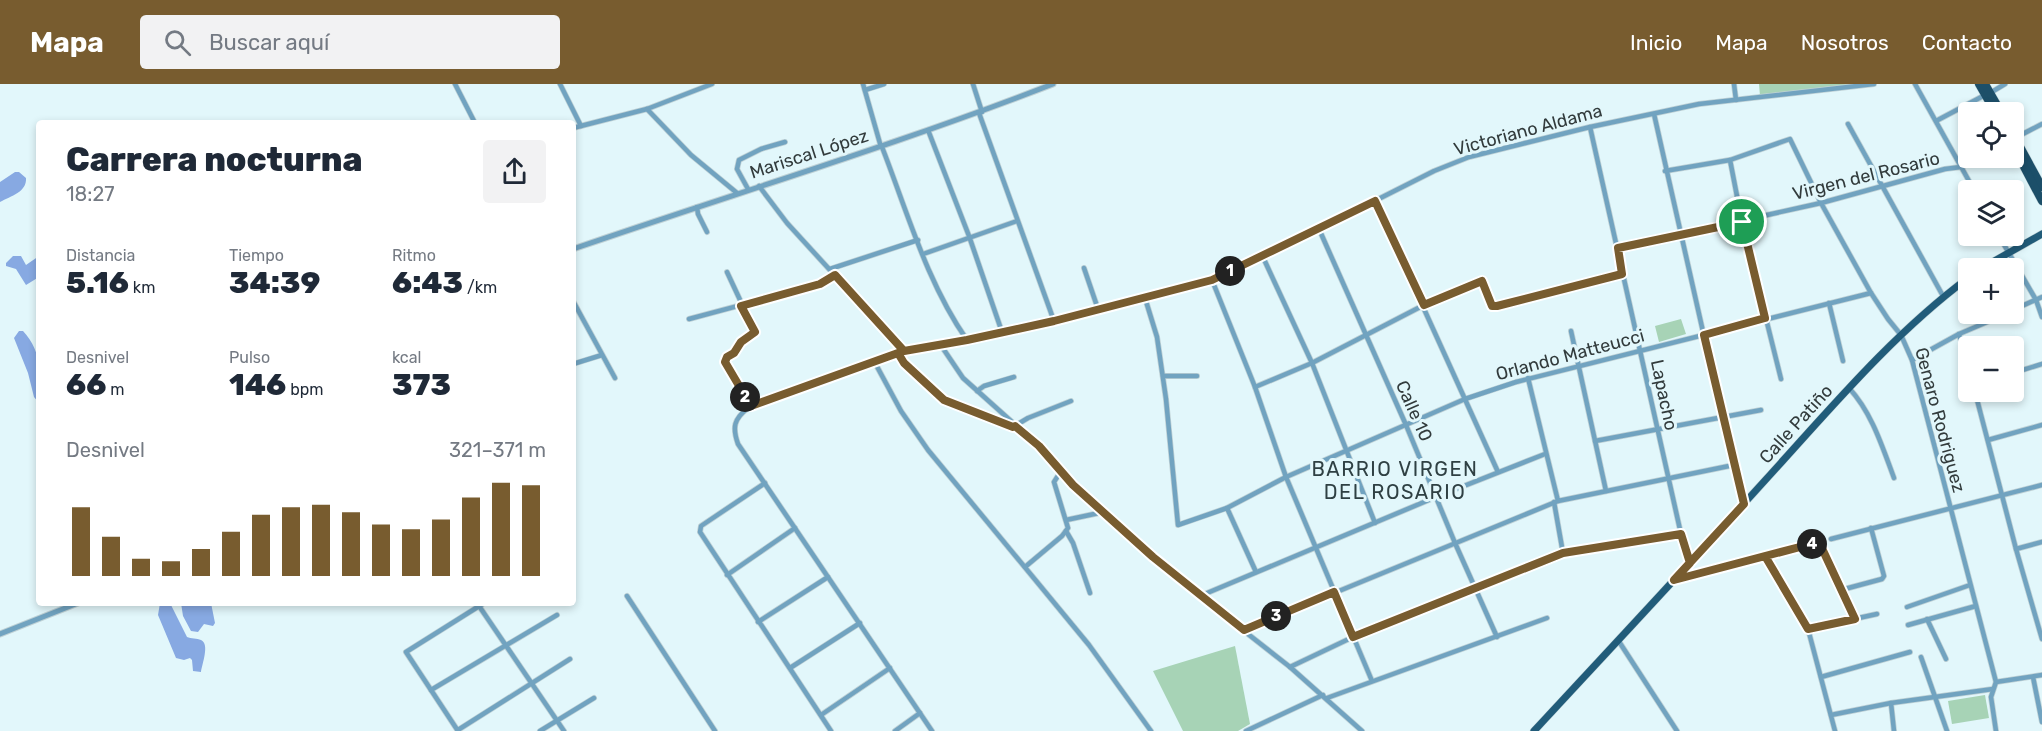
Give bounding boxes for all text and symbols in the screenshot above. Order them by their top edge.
search box [140,15,560,69]
text: Mapa [30,26,104,59]
icon: search [161,26,194,59]
text: Buscar aquí [209,29,329,56]
text: Inicio [1630,30,1682,55]
text: Mapa [1715,30,1768,55]
text: Nosotros [1801,30,1889,55]
text: Contacto [1922,30,2012,55]
street label: Victoriano Aldama [1451,100,1605,160]
map controls [1958,102,2024,402]
button: locate [1958,102,2024,168]
street label: Mariscal López [747,124,871,184]
text: Carrera nocturna [66,140,362,179]
button: share [483,140,546,203]
street label: Virgen del Rosario [1790,147,1942,205]
button: layers [1958,180,2024,246]
text: 18:27 [66,182,114,206]
pin [1716,196,1767,247]
icon: arrive [1725,205,1758,238]
text: Distancia [66,246,135,265]
text: Tiempo [229,246,284,265]
text: Ritmo [392,246,436,265]
pin: 1 [1215,256,1245,286]
button: + [1958,258,2024,324]
text: 1 [1226,261,1234,280]
text: 5.16 [66,265,129,301]
text: 34:39 [229,265,320,301]
text: 6:43 [392,265,463,301]
text: km [129,278,155,297]
text: /km [463,278,497,297]
street label: Orlando Matteucci [1493,325,1647,385]
button: − [1958,336,2024,402]
street label: Genaro Rodriguez [1910,345,1970,495]
text: Desnivel [66,348,129,367]
text: Pulso [229,348,270,367]
text: kcal [392,348,421,367]
street label: Lapacho [1646,358,1682,432]
text: 66 [66,367,106,403]
text: 146 [229,367,286,403]
text: 373 [392,367,451,403]
street label: Calle 10 [1391,377,1437,445]
text: m [106,380,124,399]
text: bpm [286,380,323,399]
street label: Calle Patiño [1755,380,1837,468]
pin: 2 [730,382,760,412]
text: 2 [740,387,750,406]
text: Desnivel [66,438,145,462]
text: 321–371 m [449,438,546,462]
district label: BARRIO VIRGEN DEL ROSARIO [1312,457,1478,504]
pin: 4 [1797,529,1827,559]
text: 4 [1807,534,1817,553]
pin: 3 [1261,601,1291,631]
text: 3 [1271,606,1281,625]

